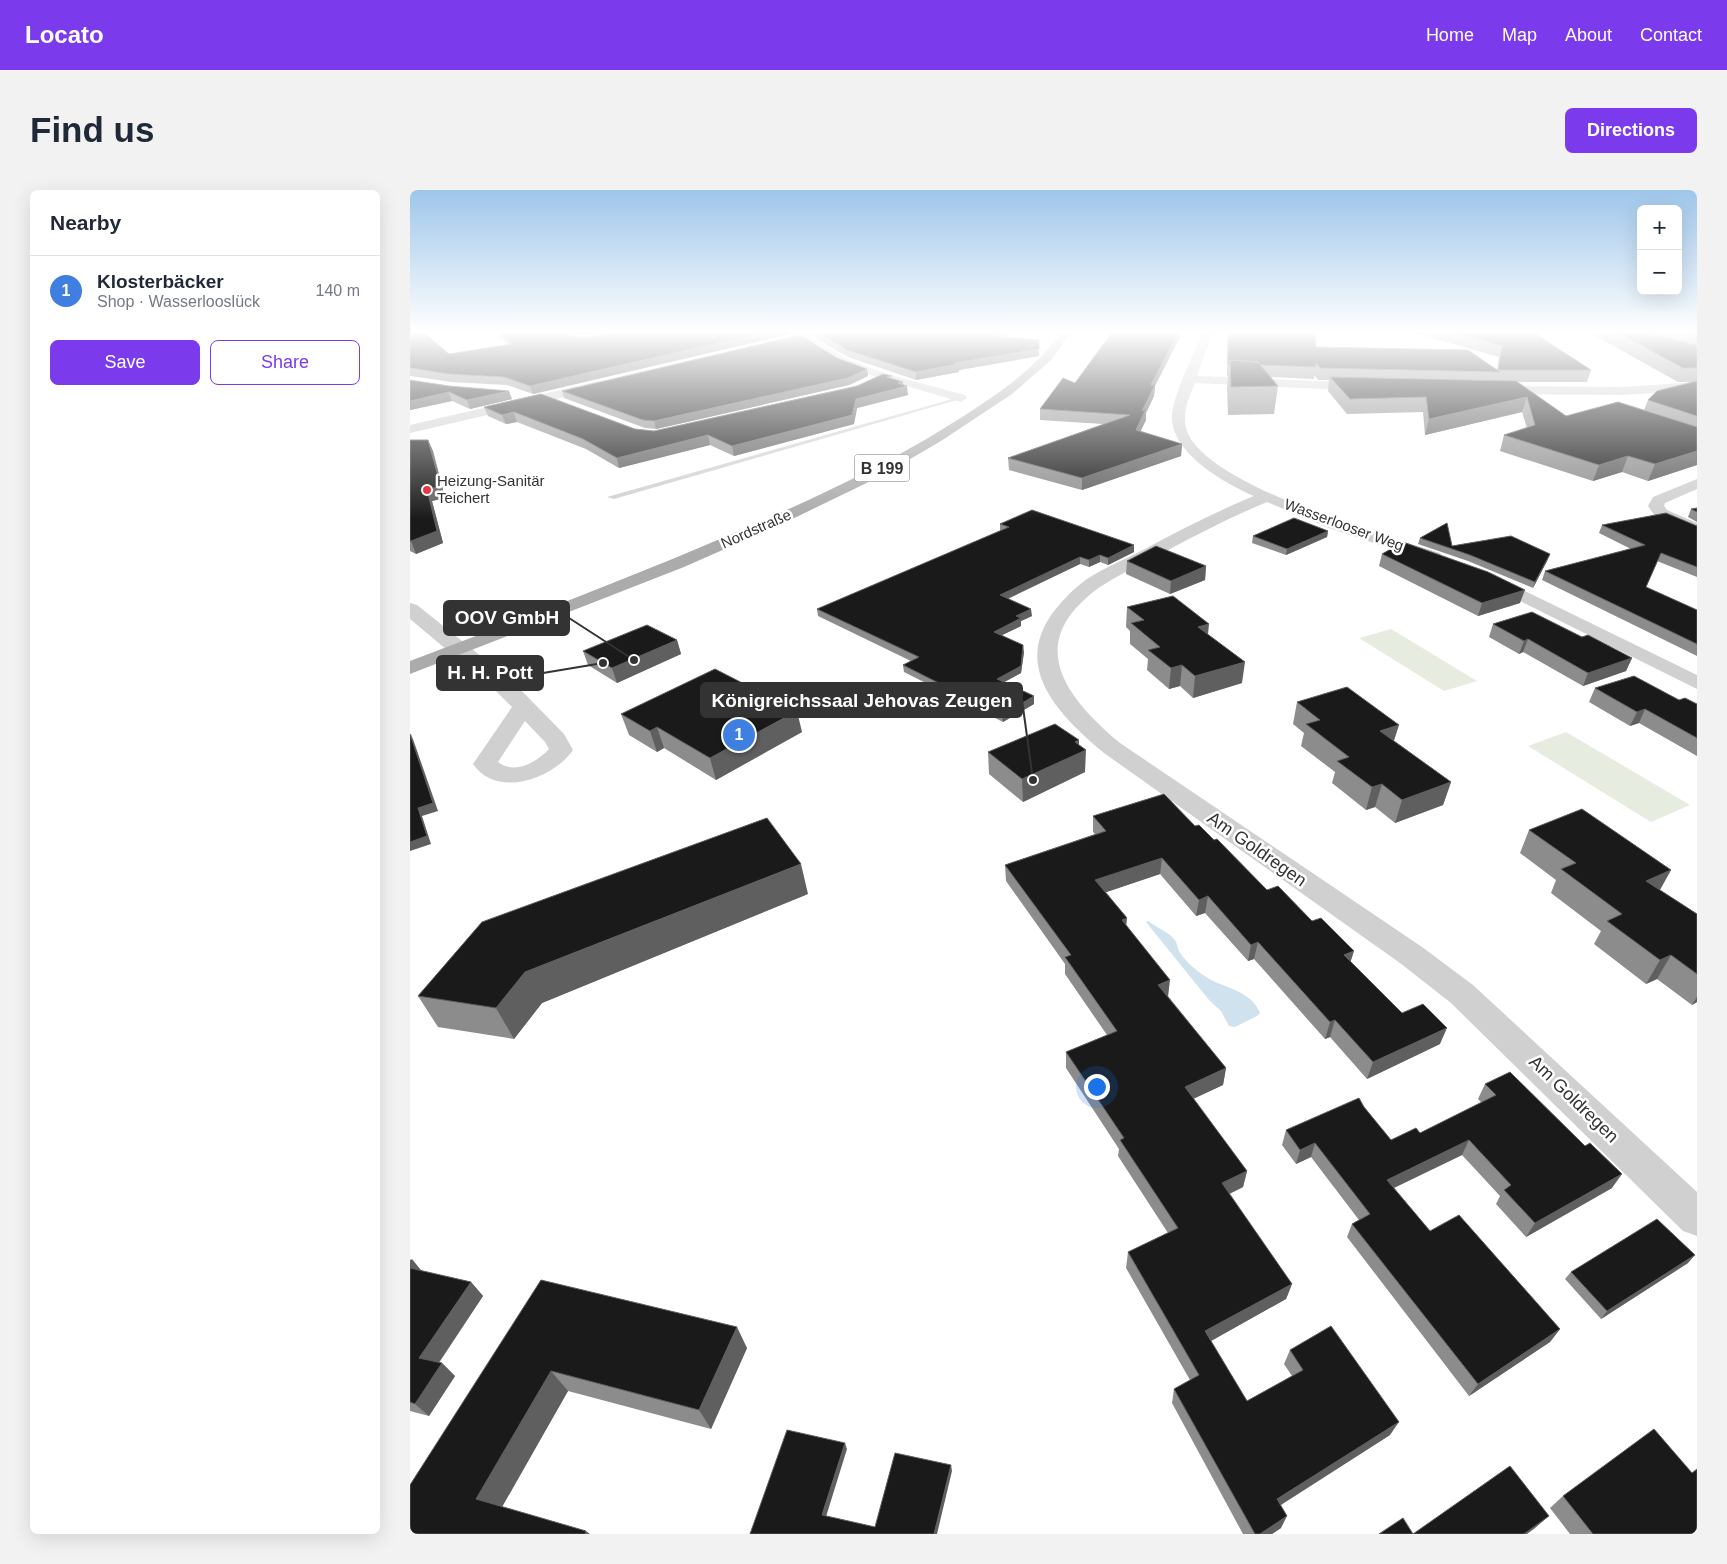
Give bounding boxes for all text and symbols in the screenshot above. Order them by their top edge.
text: Locato [25,21,104,48]
text: Home [1426,25,1474,45]
text: Map [1502,25,1537,45]
text: About [1565,25,1612,45]
text: Contact [1640,25,1702,45]
button: Directions [1565,108,1697,153]
text: Find us [30,110,154,149]
map controls [1637,205,1682,295]
button: + [1637,205,1682,250]
text: Nearby [50,211,121,234]
button: − [1637,250,1682,295]
text: Klosterbäcker [97,271,224,292]
text: 1 [62,282,70,299]
text: 140 m [316,282,360,299]
text: Shop · Wasserlooslück [97,293,260,310]
button: Save [50,340,200,385]
button: Share [210,340,360,385]
road number: B 199 [854,454,910,482]
place label: Heizung-Sanitär Teichert [437,472,545,506]
marker: Heizung-Sanitär Teichert [421,484,433,496]
street label: Wasserlooser Weg [1282,495,1406,554]
street label: Nordstraße [718,506,794,552]
callout: OOV GmbH [444,601,569,635]
text: OOV GmbH [455,607,559,628]
callout: H. H. Pott [437,656,543,690]
text: H. H. Pott [447,662,533,683]
callout: Königreichssaal Jehovas Zeugen [701,683,1022,717]
text: Königreichssaal Jehovas Zeugen [712,690,1012,711]
pin: 1 [723,716,755,754]
street label: Am Goldregen [1204,808,1310,890]
street label: Am Goldregen [1525,1051,1623,1147]
your location [1084,1074,1110,1100]

